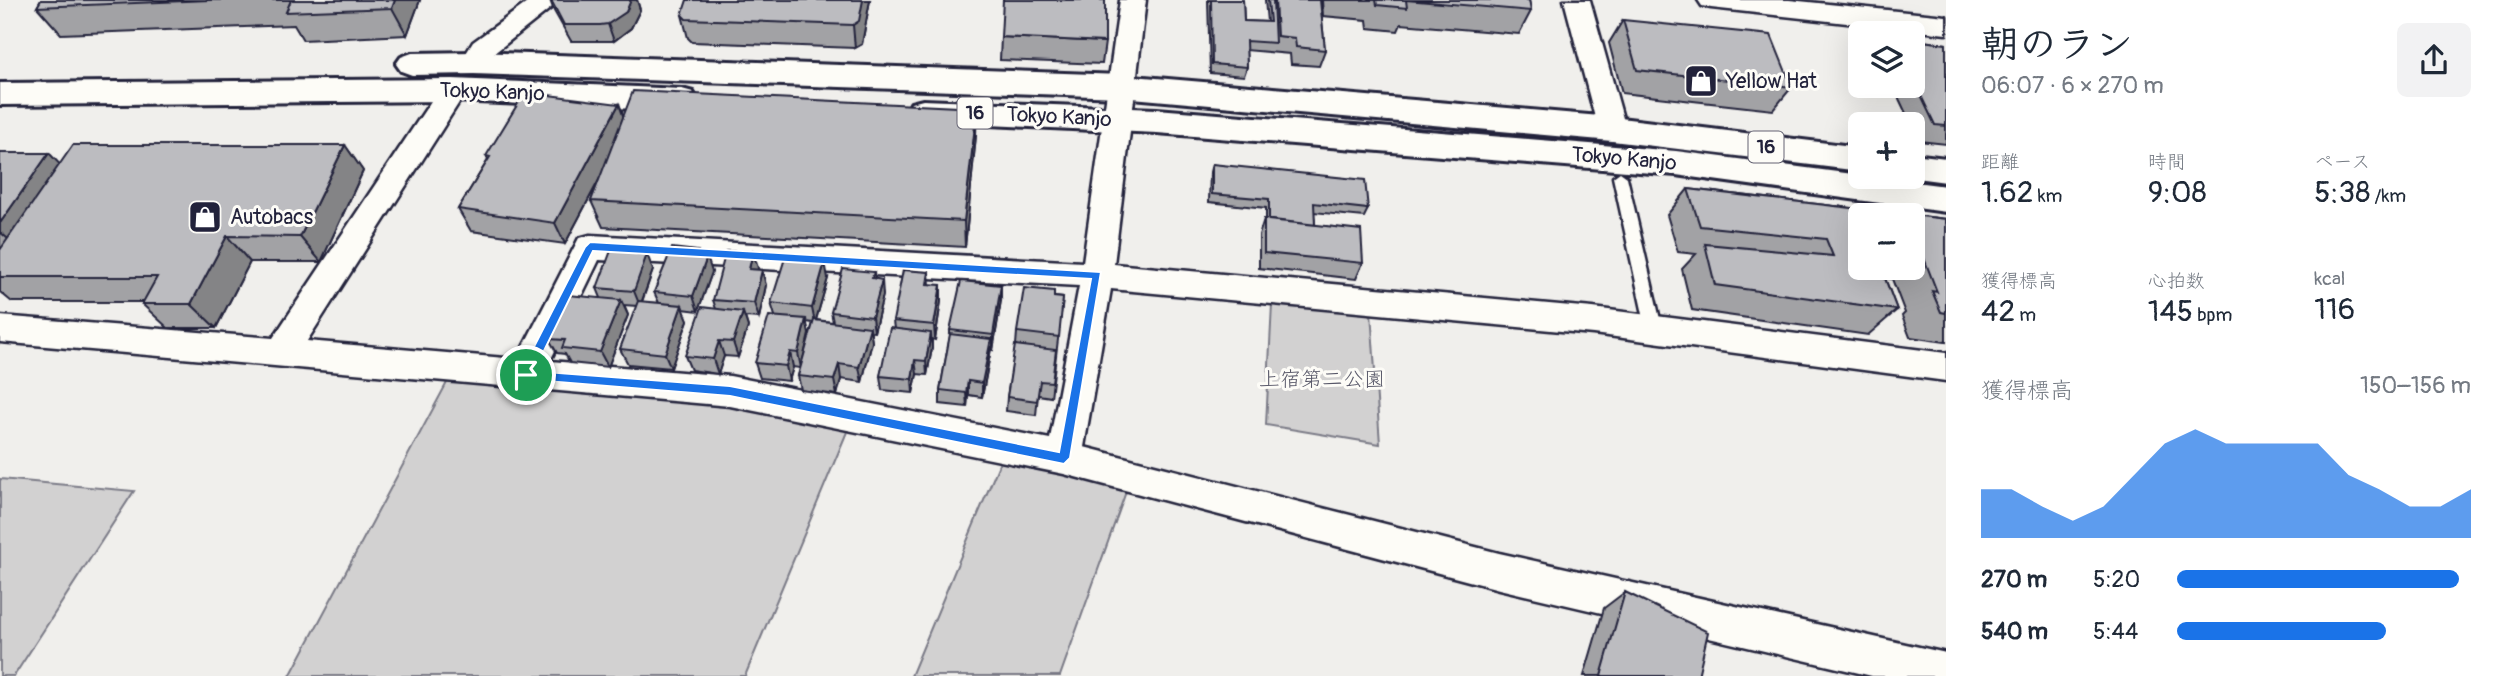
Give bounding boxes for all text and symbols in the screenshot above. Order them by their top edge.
map controls [1848,21,1925,280]
button: layers [1848,21,1925,98]
text: 朝のラン [1981,21,2133,69]
button: share [2397,23,2471,97]
shop icon: Yellow Hat [1682,62,1720,100]
place label: Yellow Hat [1725,68,1817,95]
text: 06:07 · 6 × 270 m [1981,71,2164,100]
street label: Tokyo Kanjo [439,77,545,107]
road number: 16 [958,97,992,128]
street label: Tokyo Kanjo [1006,101,1112,133]
button: + [1848,112,1925,189]
road number: 16 [1748,132,1784,162]
street label: Tokyo Kanjo [1570,141,1678,177]
text: 距離 [1981,150,2019,174]
text: 時間 [2148,150,2186,174]
text: ペース [2314,150,2370,174]
text: 1.62 [1981,174,2034,211]
text: 9:08 [2148,174,2207,211]
text: 5:38 [2314,174,2370,211]
text: km [2034,184,2062,208]
text: /km [2370,184,2406,208]
shop icon: Autobacs [186,198,224,236]
button: − [1848,203,1925,280]
place label: Autobacs [230,204,314,231]
text: kcal [2314,267,2345,291]
text: 獲得標高 [1981,269,2057,293]
text: 心拍数 [2148,269,2205,293]
text: 116 [2314,291,2355,328]
text: 42 [1981,293,2015,330]
text: 145 [2148,293,2193,330]
text: m [2015,303,2036,327]
text: bpm [2193,303,2232,327]
pin [496,345,556,405]
icon: arrive [507,356,545,394]
park label: 上宿第二公園 [1259,366,1385,393]
text: 150–156 m [2360,371,2471,400]
text: 獲得標高 [1981,376,2073,405]
text: 270 m [1981,565,2047,594]
text: 5:20 [2093,565,2140,594]
text: 540 m [1981,617,2048,646]
text: 5:44 [2093,617,2138,646]

